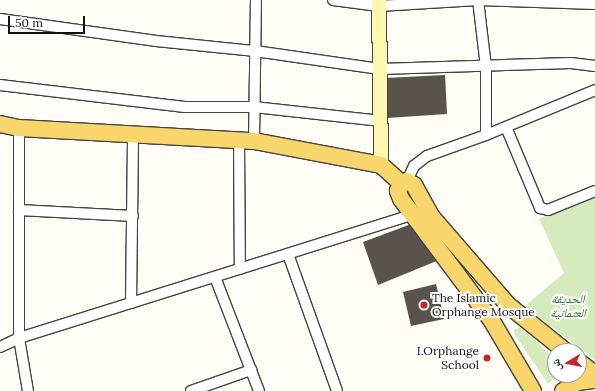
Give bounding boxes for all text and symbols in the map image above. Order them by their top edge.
scale bar [10,8,87,34]
text: 50 m [15,15,43,30]
place label: The Islamic Orphange Mosque [432,291,535,319]
park label: الحديقة العثمانية [550,292,586,320]
marker: The Islamic Orphange Mosque [419,300,429,310]
north arrow [547,343,587,383]
place label: I.Orphange School [417,344,479,372]
marker: I.Orphange School [482,353,492,363]
text: ش [548,358,564,372]

